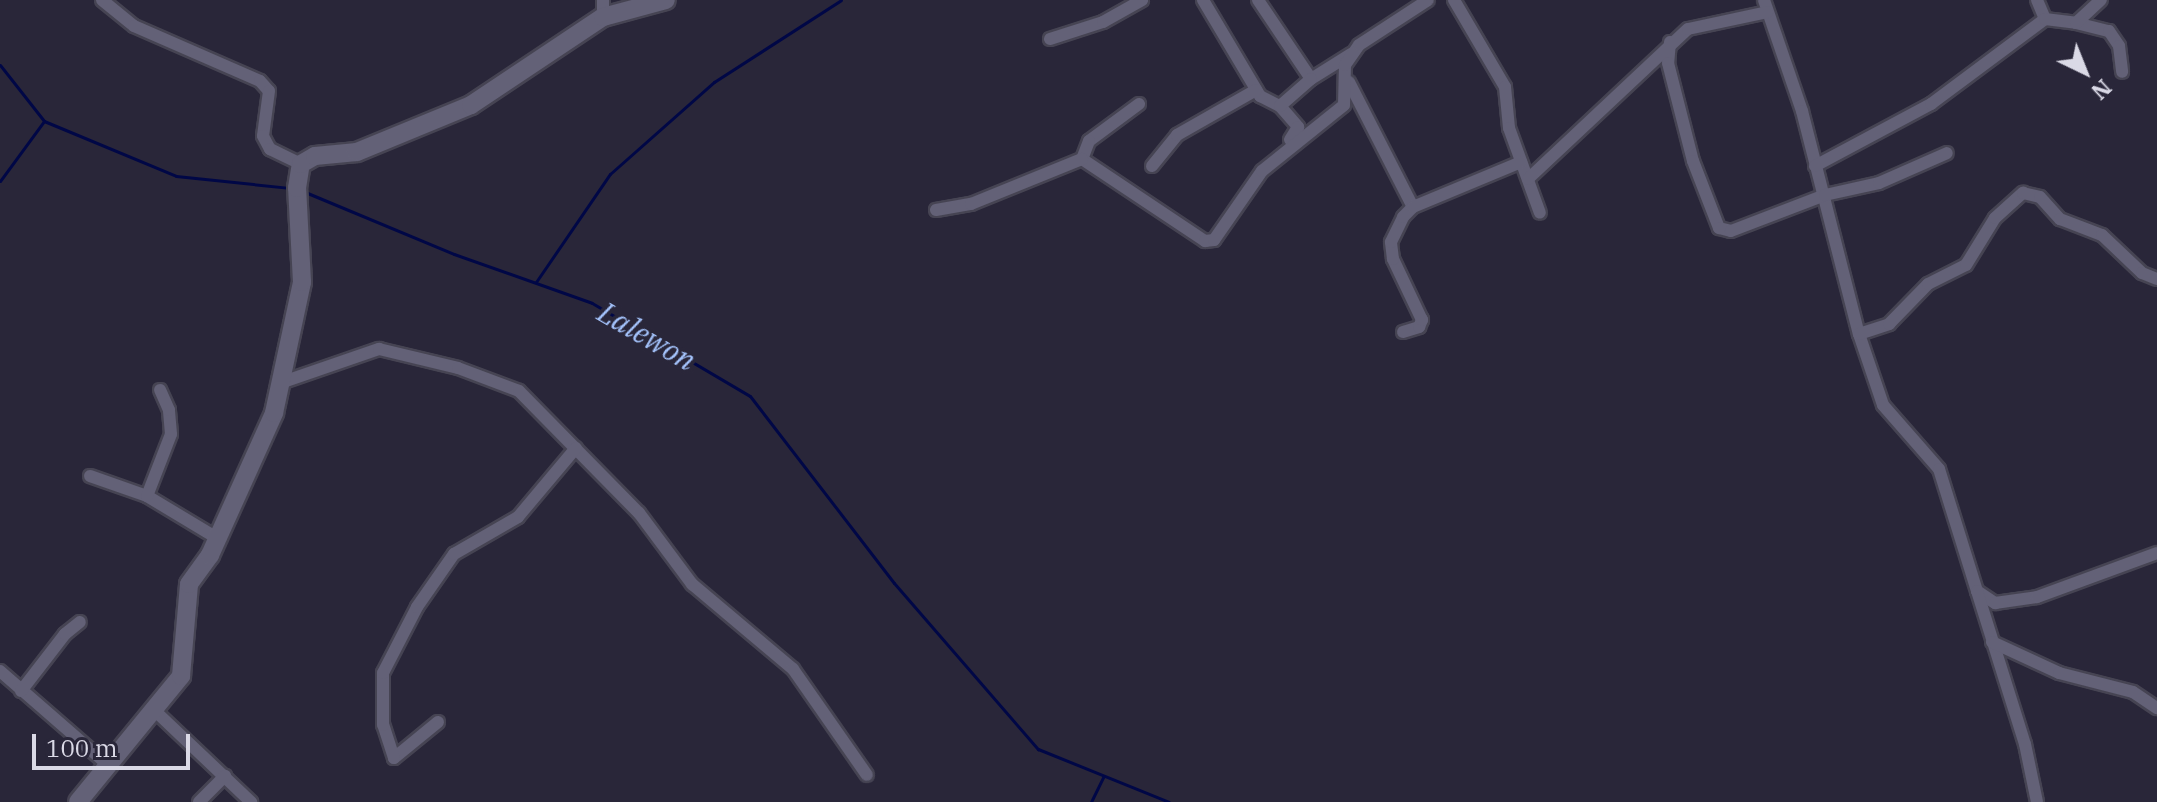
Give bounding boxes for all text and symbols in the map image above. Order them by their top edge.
north arrow [2045,32,2125,112]
text: N [2085,73,2118,106]
water label: Lalewon [592,294,702,378]
scale bar [36,718,194,768]
text: 100 m [46,732,118,764]

